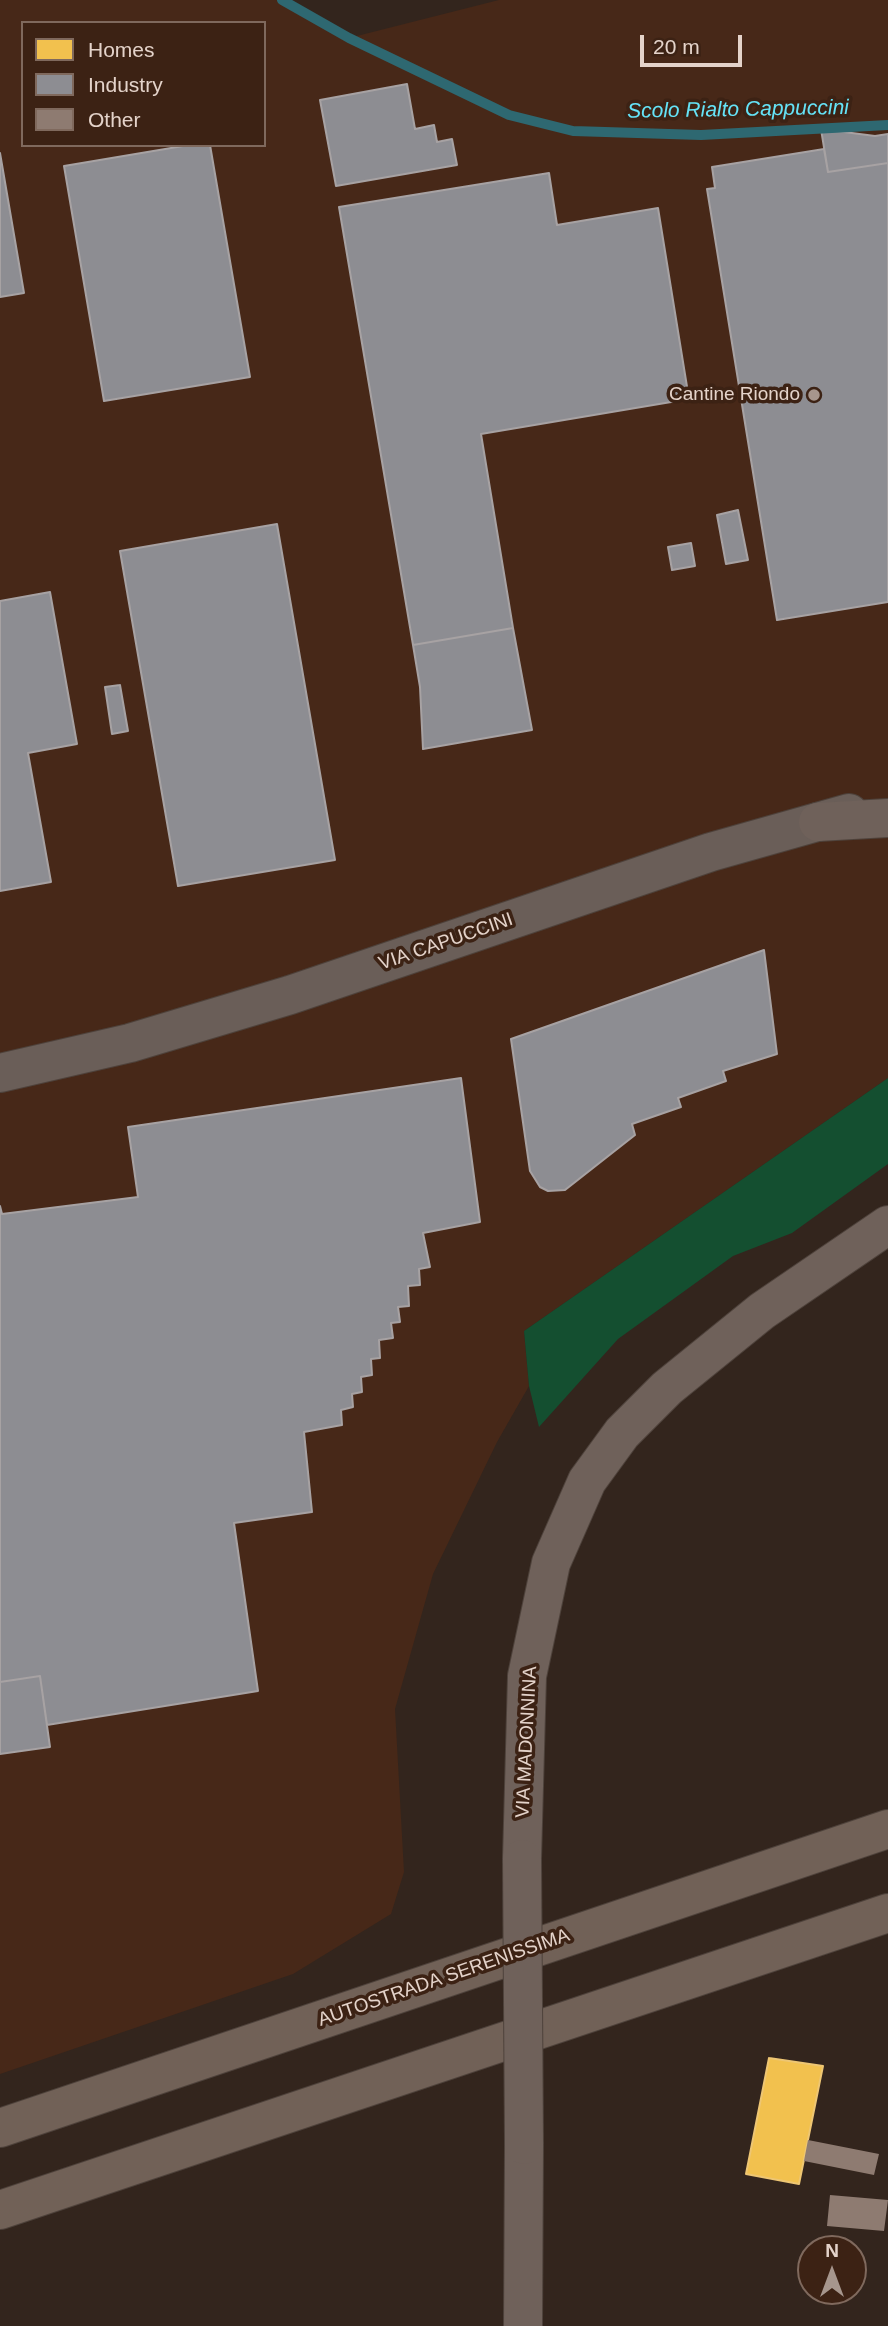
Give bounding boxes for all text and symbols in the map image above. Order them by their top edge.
legend [21,21,266,147]
scale bar [643,21,744,65]
text: 20 m [653,35,700,58]
text: Homes [88,38,155,61]
text: Industry [88,73,163,96]
water label: Scolo Rialto Cappuccini [627,95,849,125]
text: Other [88,108,141,131]
place label: Cantine Riondo [669,384,800,406]
marker: Cantine Riondo [806,387,822,403]
street label: VIA CAPUCCINI [376,908,516,976]
street label: VIA MADONNINA [512,1665,542,1819]
street label: AUTOSTRADA SERENISSIMA [315,1924,573,2032]
north arrow [797,2235,867,2305]
text: N [825,2240,839,2261]

